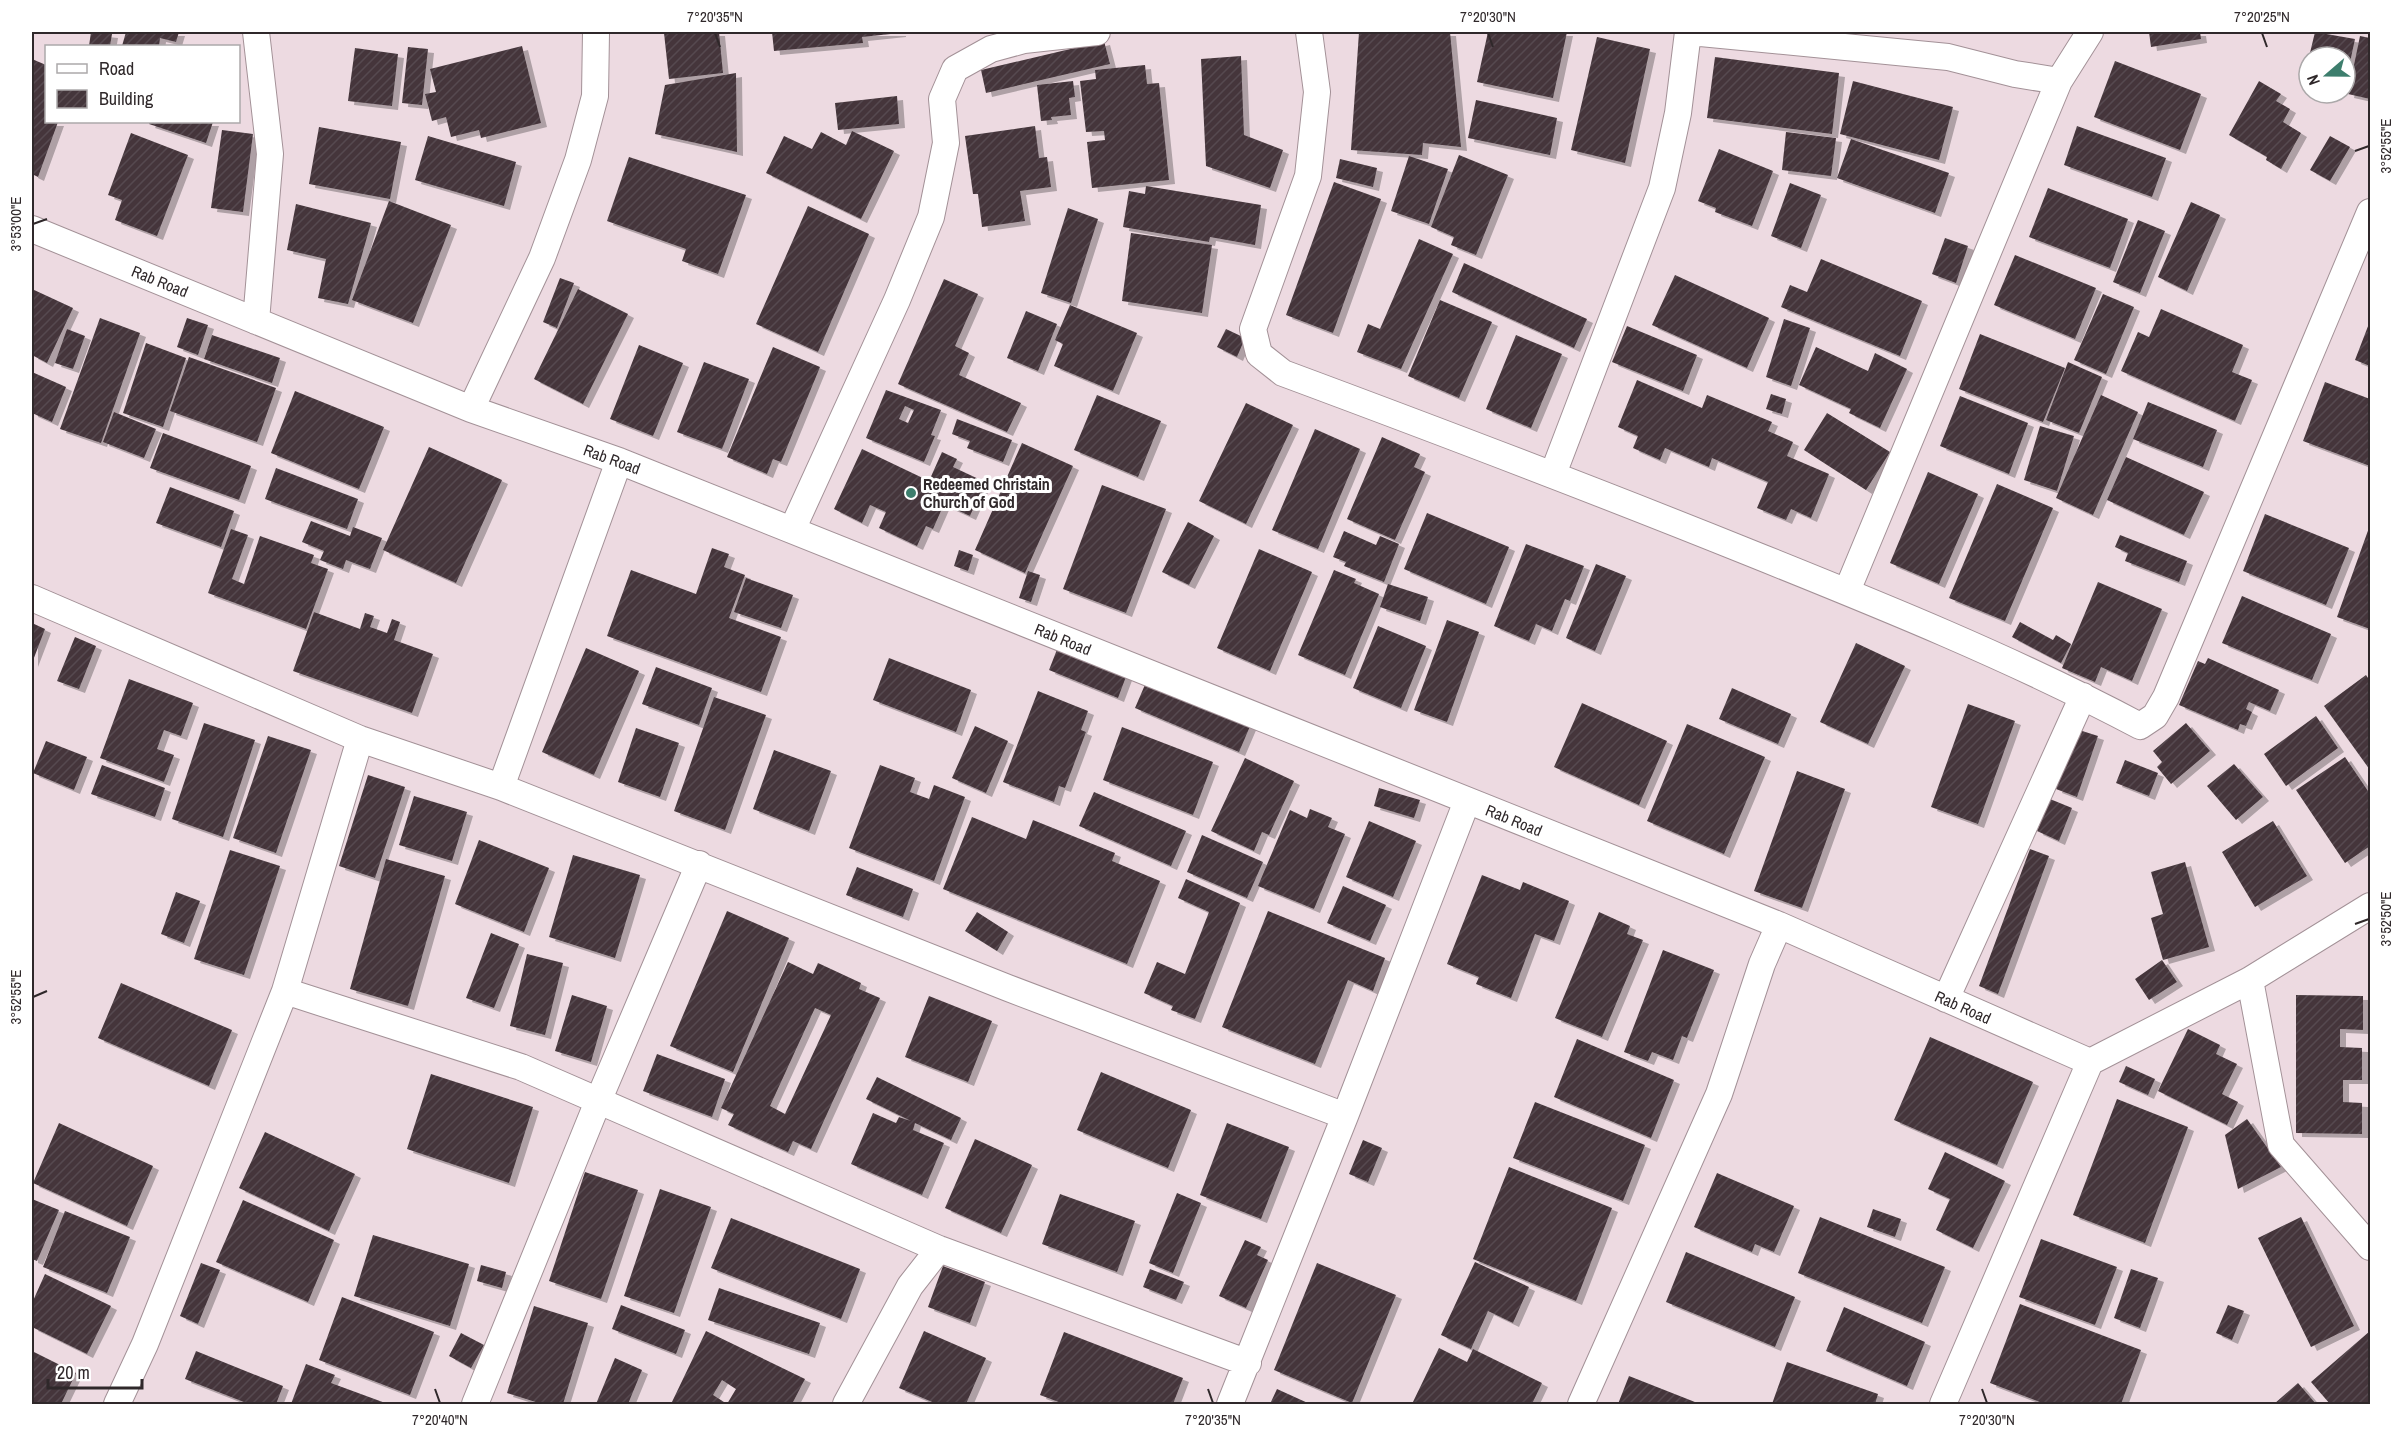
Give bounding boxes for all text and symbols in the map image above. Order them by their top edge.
text: 7°20'35"N [687,6,743,27]
text: 7°20'30"N [1460,6,1516,27]
text: 7°20'25"N [2234,6,2290,27]
legend [45,45,240,123]
north arrow [2297,45,2357,105]
text: Road [99,56,134,81]
text: N [2301,72,2325,88]
text: Building [99,86,154,111]
text: 3°52'55"E [2375,118,2396,174]
text: 3°53'00"E [5,196,26,252]
street label: Rab Road [128,260,192,302]
street label: Rab Road [580,439,644,479]
place label: Redeemed Christain Church of God [923,473,1050,513]
marker: Redeemed Christain Church of God [904,486,918,500]
street label: Rab Road [1031,618,1095,660]
street label: Rab Road [1482,799,1546,841]
text: 3°52'50"E [2375,891,2396,947]
text: 3°52'55"E [5,969,26,1025]
street label: Rab Road [1932,985,1994,1029]
scale bar [48,1352,142,1390]
text: 20 m [57,1360,90,1385]
text: 7°20'40"N [412,1409,468,1430]
text: 7°20'35"N [1185,1409,1241,1430]
text: 7°20'30"N [1959,1409,2015,1430]

